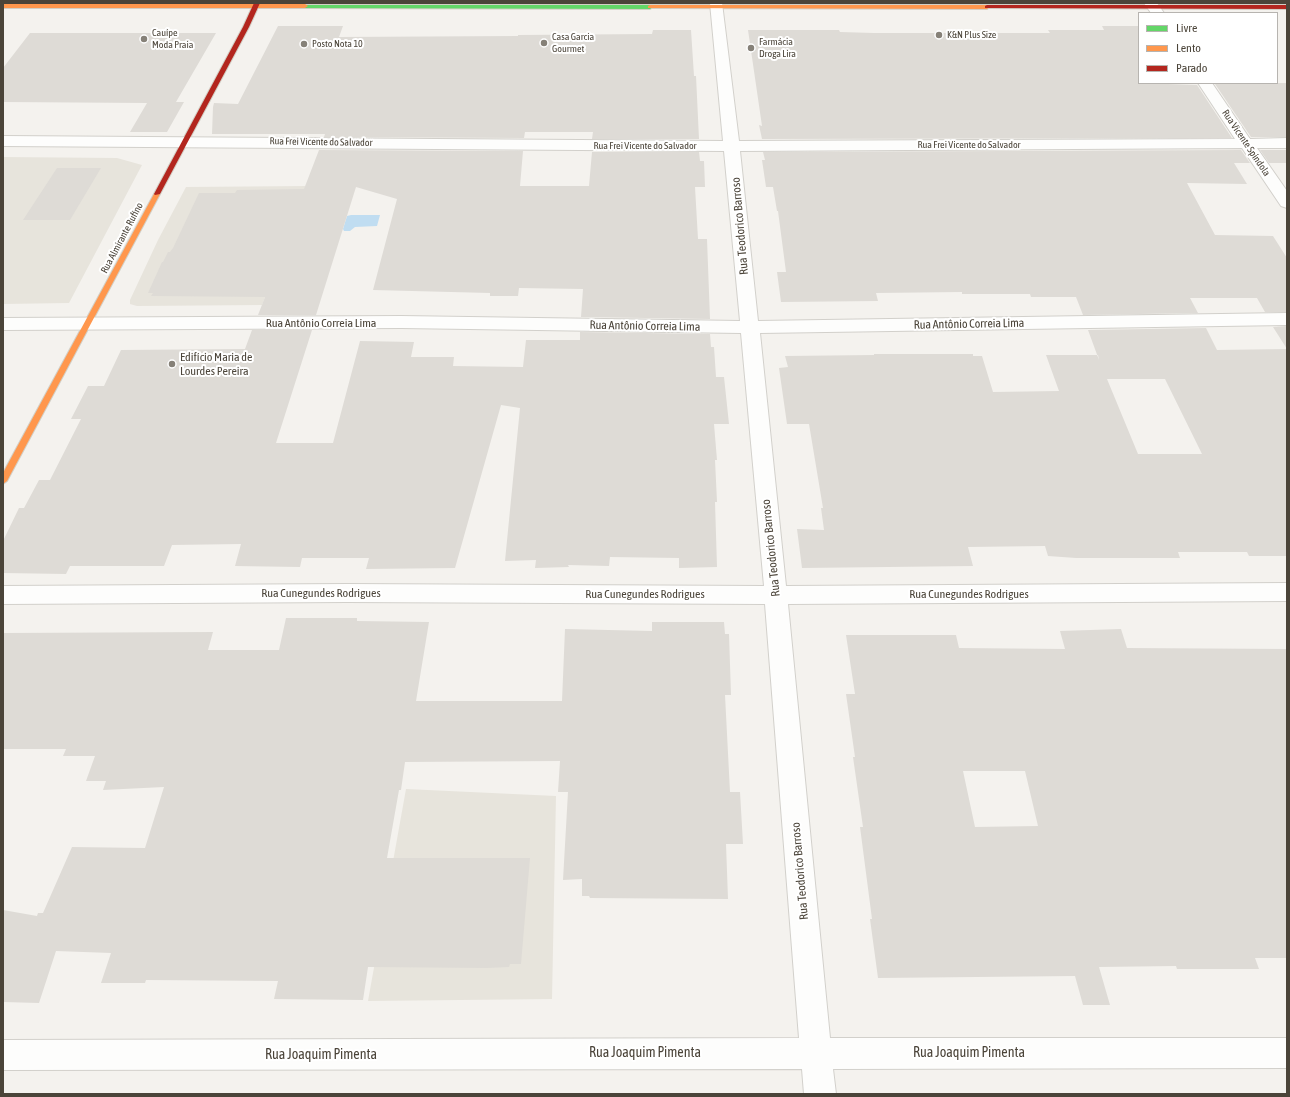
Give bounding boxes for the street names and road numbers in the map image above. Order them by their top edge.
street label: Rua Vicente Spíndola [1219,107,1273,179]
street label: Rua Frei Vicente do Salvador [269,135,373,149]
street label: Rua Frei Vicente do Salvador [917,139,1021,151]
street label: Rua Frei Vicente do Salvador [593,140,697,152]
street label: Rua Teodorico Barroso [729,177,751,275]
street label: Rua Almirante Rufino [98,201,146,275]
street label: Rua Antônio Correia Lima [266,316,376,330]
street label: Rua Antônio Correia Lima [914,316,1024,332]
street label: Rua Antônio Correia Lima [590,318,700,334]
street label: Rua Teodorico Barroso [759,499,783,597]
street label: Rua Cunegundes Rodrigues [261,586,381,600]
street label: Rua Cunegundes Rodrigues [585,587,705,601]
street label: Rua Cunegundes Rodrigues [909,587,1029,601]
street label: Rua Teodorico Barroso [789,822,811,920]
street label: Rua Joaquim Pimenta [589,1045,701,1061]
street label: Rua Joaquim Pimenta [913,1045,1025,1061]
street label: Rua Joaquim Pimenta [265,1047,377,1063]

